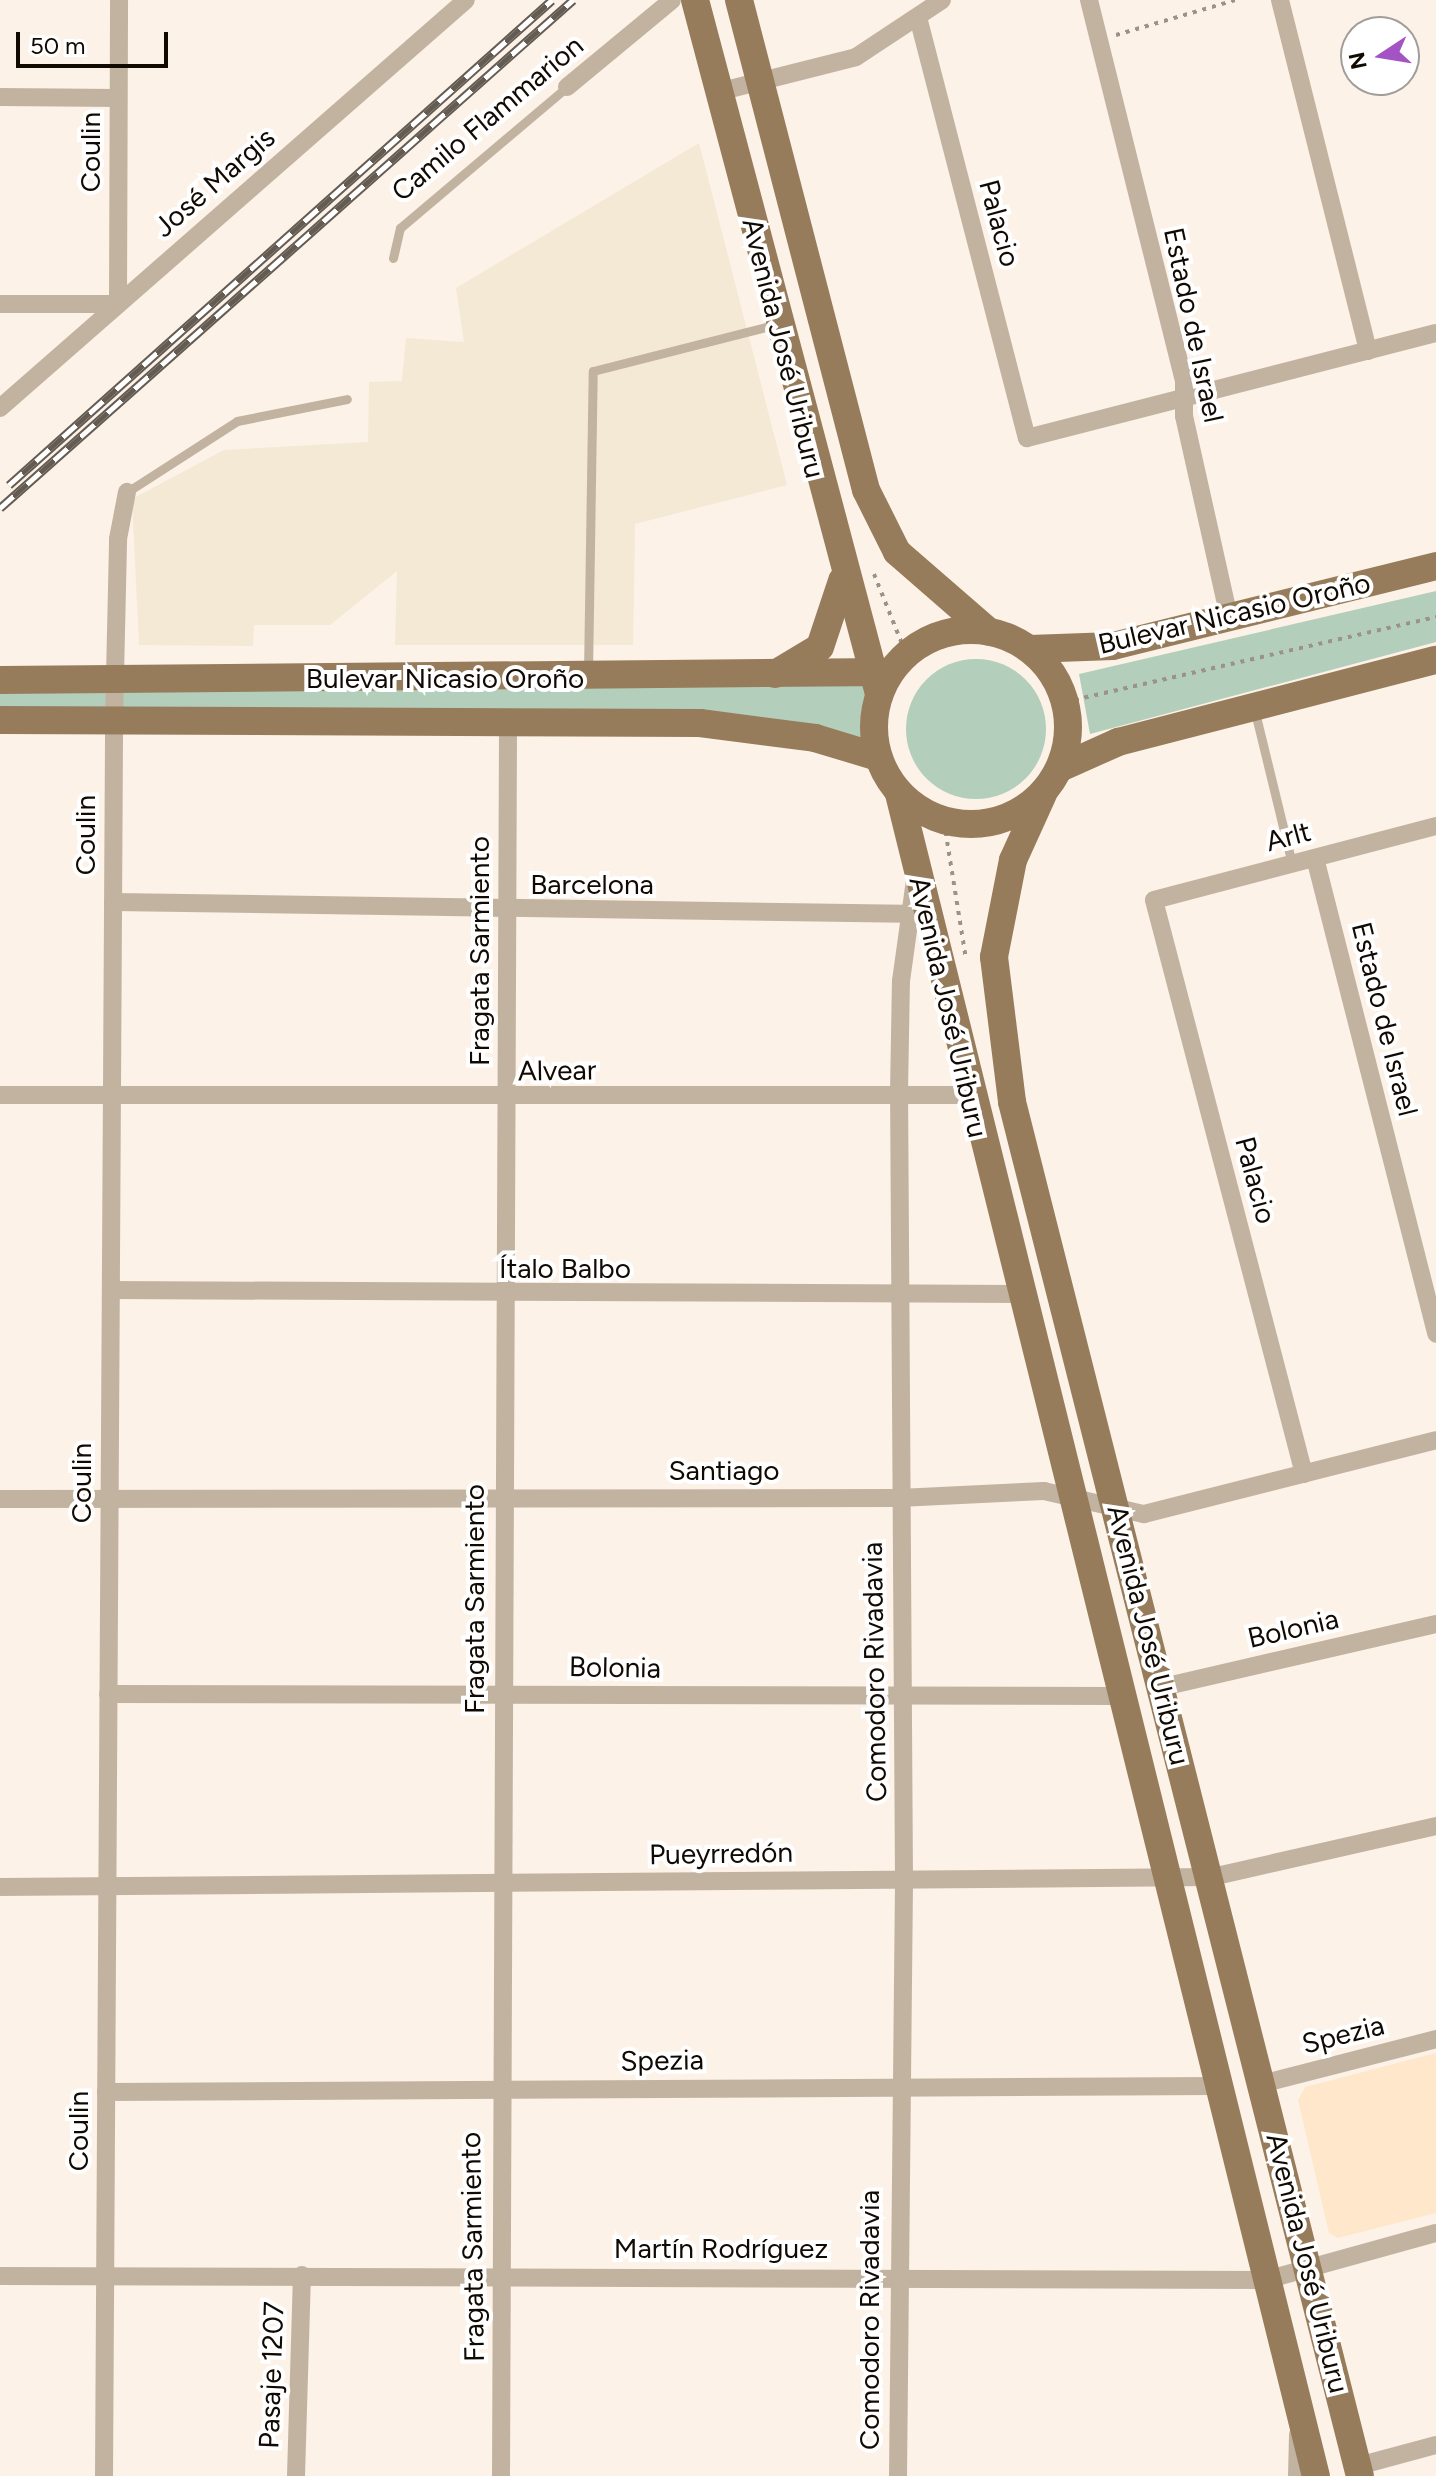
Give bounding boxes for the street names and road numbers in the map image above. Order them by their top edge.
street label: Camilo Flammarion [384,28,590,208]
street label: Coulin [73,112,107,192]
street label: José Margis [147,120,281,244]
street label: Palacio [972,176,1028,270]
street label: Avenida José Uriburu [735,215,833,481]
street label: Estado de Israel [1157,224,1231,426]
street label: Bulevar Nicasio Oroño [1095,565,1373,661]
street label: Bulevar Nicasio Oroño [306,661,584,695]
street label: Coulin [68,795,102,875]
street label: Arlt [1262,814,1314,858]
street label: Fragata Sarmiento [462,836,496,1066]
street label: Barcelona [530,867,654,901]
street label: Avenida José Uriburu [903,873,995,1141]
street label: Estado de Israel [1345,919,1425,1119]
street label: Alvear [518,1053,596,1087]
street label: Palacio [1228,1133,1284,1227]
street label: Ítalo Balbo [499,1251,631,1285]
street label: Coulin [64,1443,98,1523]
street label: Santiago [668,1453,780,1487]
street label: Fragata Sarmiento [457,1484,491,1714]
street label: Avenida José Uriburu [1100,1502,1198,1768]
street label: Comodoro Rivadavia [855,1542,893,1802]
street label: Bolonia [1244,1601,1342,1655]
street label: Bolonia [569,1649,661,1685]
street label: Pueyrredón [649,1835,793,1871]
street label: Spezia [1298,2008,1388,2060]
street label: Spezia [620,2042,704,2078]
street label: Coulin [61,2091,95,2171]
street label: Avenida José Uriburu [1259,2130,1357,2396]
street label: Fragata Sarmiento [453,2132,491,2362]
street label: Comodoro Rivadavia [852,2190,886,2450]
street label: Martín Rodríguez [614,2231,828,2265]
street label: Pasaje 1207 [252,2301,290,2449]

